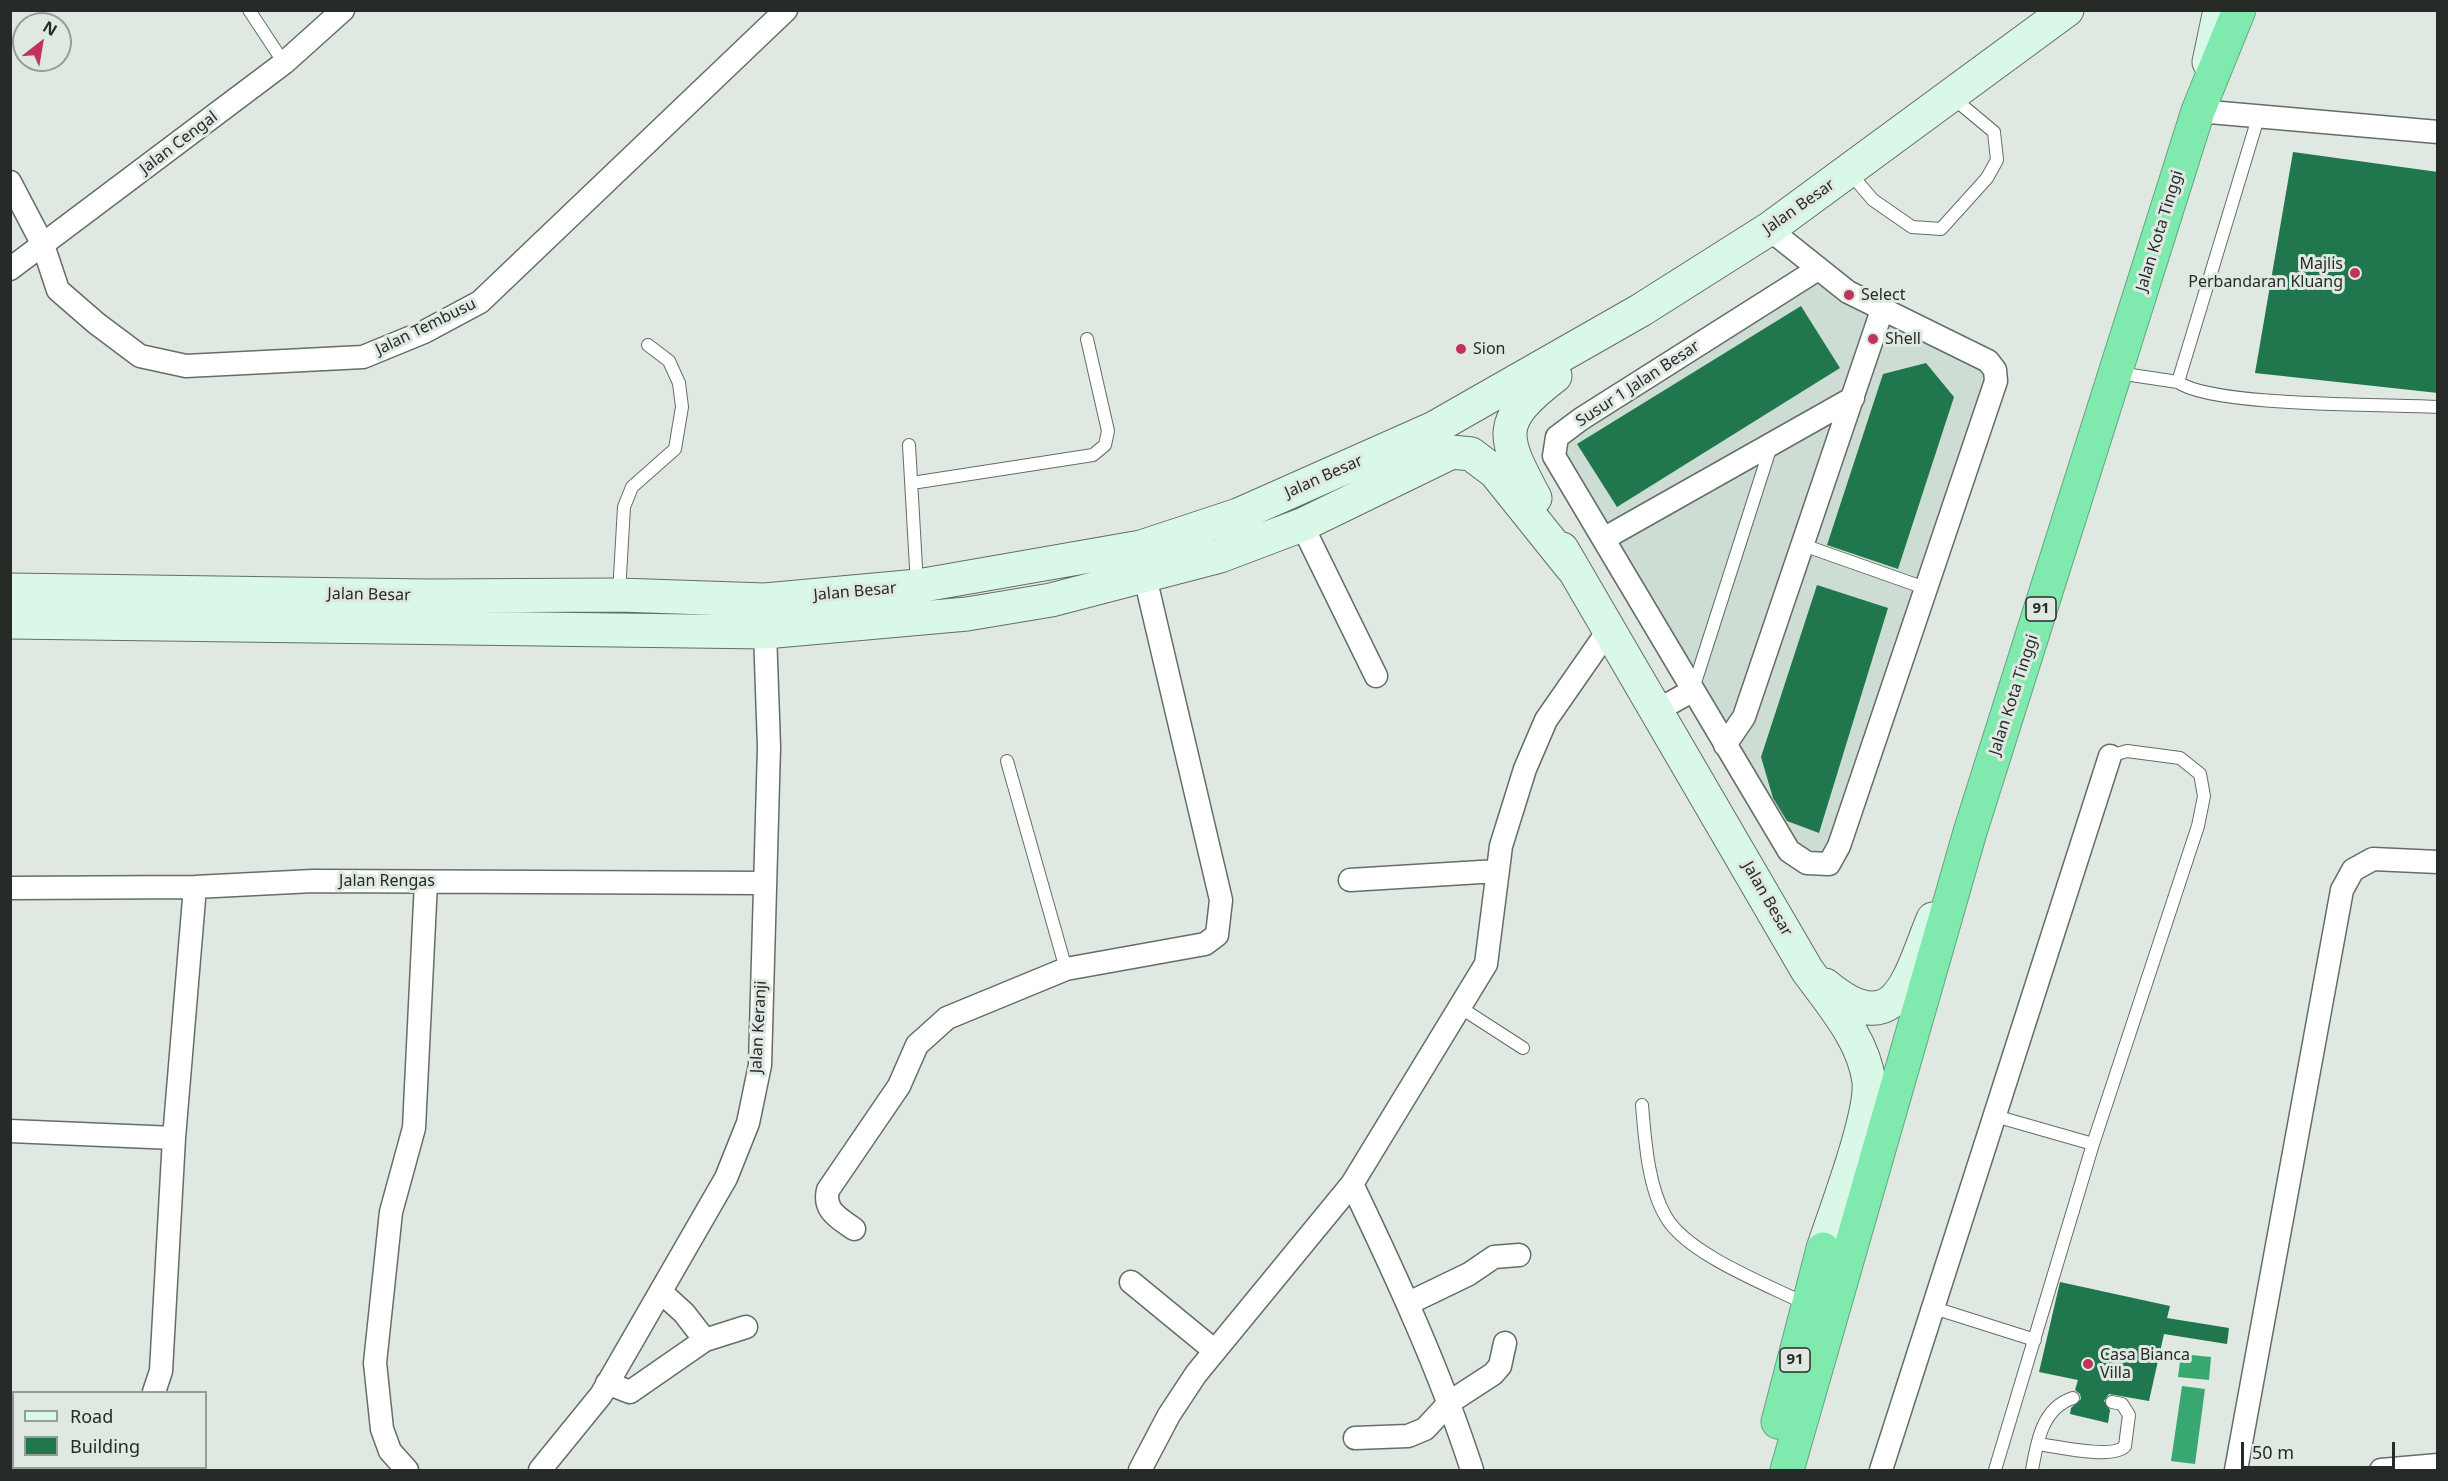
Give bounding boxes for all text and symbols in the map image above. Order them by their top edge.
north arrow [12,12,72,72]
text: N [39,16,61,41]
street label: Jalan Cengal [136,108,222,178]
street label: Jalan Kota Tinggi [2132,168,2188,294]
street label: Jalan Besar [1759,175,1839,239]
place label: Majlis Perbandaran Kluang [2188,254,2343,292]
marker: Majlis Perbandaran Kluang [2348,266,2362,280]
place label: Select [1861,285,1905,305]
marker: Select [1842,288,1856,302]
street label: Jalan Tembusu [373,294,479,360]
place label: Shell [1885,329,1921,349]
marker: Shell [1866,332,1880,346]
street label: Susur 1 Jalan Besar [1573,337,1703,431]
place label: Sion [1473,339,1505,359]
marker: Sion [1454,342,1468,356]
street label: Jalan Besar [1282,451,1366,503]
street label: Jalan Besar [813,579,897,605]
street label: Jalan Besar [327,585,411,605]
road number: 91 [2026,597,2056,621]
street label: Jalan Kota Tinggi [1985,632,2043,758]
street label: Jalan Besar [1738,858,1796,940]
street label: Jalan Rengas [339,871,435,891]
street label: Jalan Keranji [747,980,771,1074]
place label: Casa Bianca Villa [2100,1345,2190,1383]
road number: 91 [1780,1348,1810,1372]
marker: Casa Bianca Villa [2081,1357,2095,1371]
legend [12,1391,207,1469]
text: Road [70,1404,113,1428]
scale bar [2244,1430,2398,1468]
text: Building [70,1434,140,1458]
text: 50 m [2252,1440,2294,1464]

